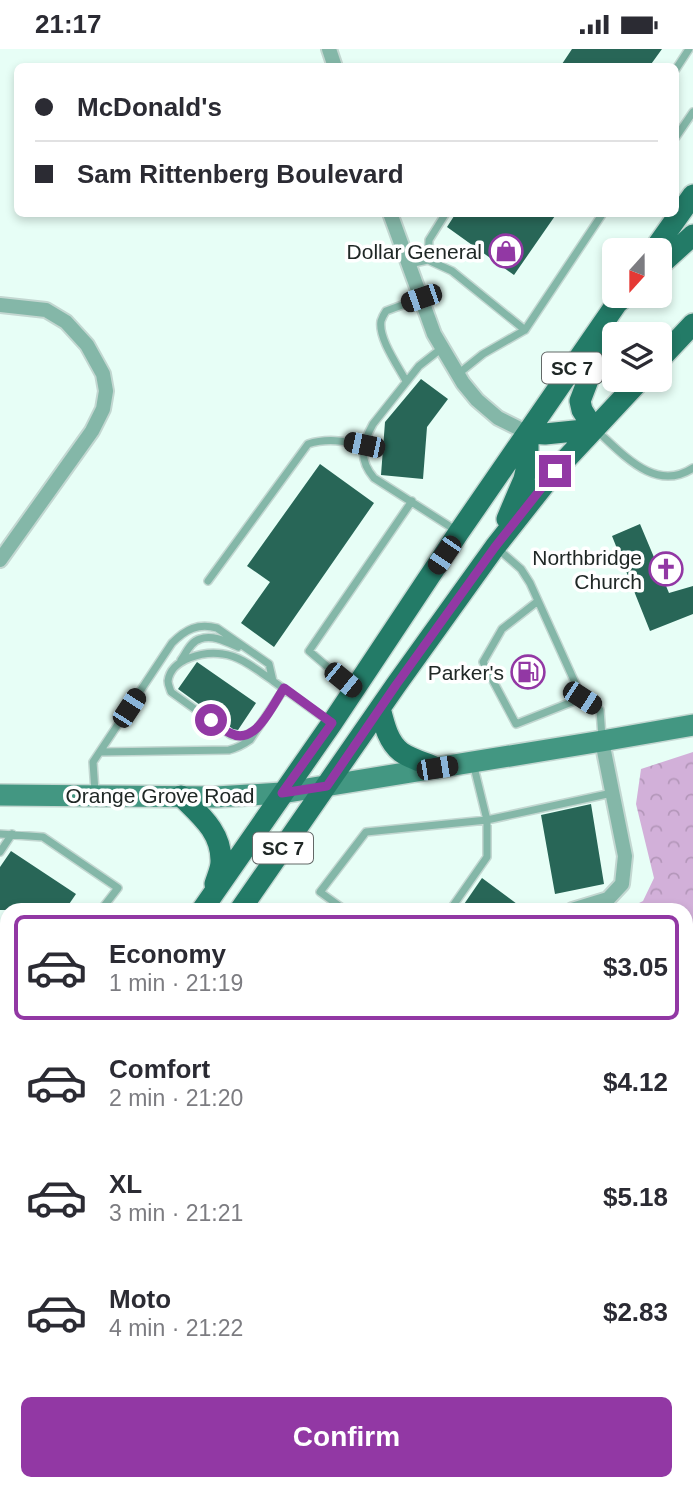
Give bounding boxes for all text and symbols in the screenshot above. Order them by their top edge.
text: 21:17 [35,9,102,39]
text: McDonald's [77,92,222,122]
text: Sam Rittenberg Boulevard [77,159,404,189]
shop icon: Dollar General [487,232,525,270]
north arrow [602,238,672,308]
map controls [602,238,672,392]
place label: Dollar General [347,240,482,263]
car [398,281,445,315]
button: layers [602,322,672,392]
road number: SC 7 [542,353,602,383]
car [342,430,387,460]
route end [539,455,571,487]
car [424,532,465,578]
place label: Northbridge Church [532,546,642,593]
church icon: Northbridge Church [647,550,685,588]
fuel station icon: Parker's [509,653,547,691]
car [321,659,366,701]
place label: Parker's [428,661,504,684]
car [559,678,606,718]
car [109,685,150,731]
route start [195,704,227,736]
car [415,754,460,782]
street label: Orange Grove Road [65,784,255,807]
road number: SC 7 [253,833,313,863]
icon: car [25,936,88,999]
text: Economy [109,939,226,969]
text: $3.05 [603,952,668,982]
text: 1 min · 21:19 [109,970,243,996]
icon: car [25,1051,88,1114]
text: Comfort [109,1054,210,1084]
text: $4.12 [603,1067,668,1097]
text: 2 min · 21:20 [109,1085,243,1111]
icon: car [25,1166,88,1229]
text: XL [109,1169,142,1199]
text: $5.18 [603,1182,668,1212]
text: 3 min · 21:21 [109,1200,243,1226]
icon: car [25,1281,88,1344]
text: Moto [109,1284,171,1314]
text: $2.83 [603,1297,668,1327]
text: 4 min · 21:22 [109,1315,243,1341]
button: Confirm [21,1397,672,1477]

